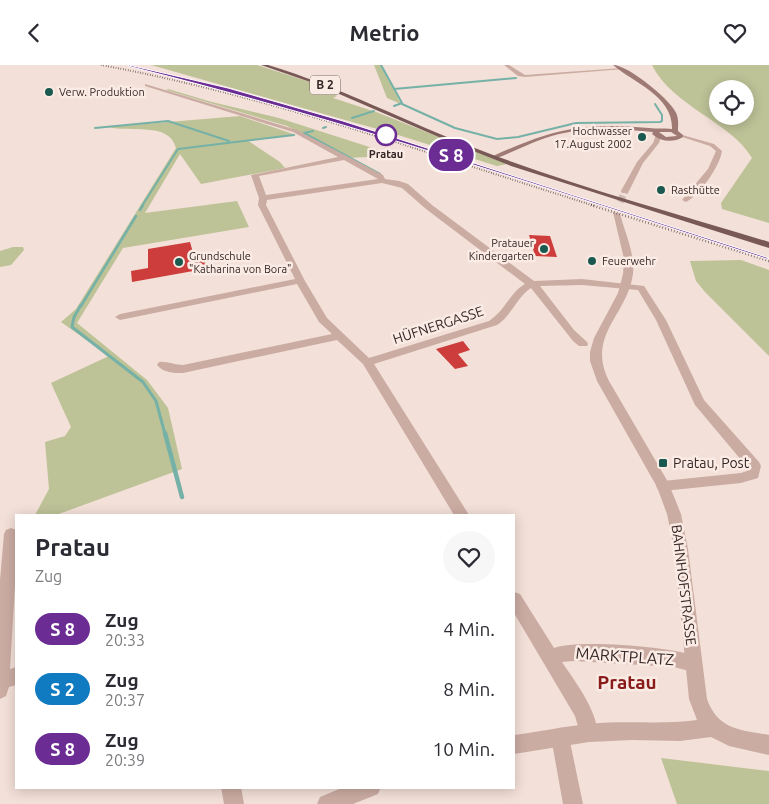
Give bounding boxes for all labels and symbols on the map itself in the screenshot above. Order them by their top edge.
road number: B 2 [310,75,340,95]
marker: Verw. Produktion [43,86,55,98]
place label: Verw. Produktion [59,86,145,98]
marker: Pratau [375,124,397,146]
place label: Hochwasser 17.August 2002 [554,125,633,150]
marker: Hochwasser 17.August 2002 [636,131,648,143]
line badge: S 8 [422,139,480,171]
place label: Pratau [369,148,403,160]
marker: Rasthütte [655,184,667,196]
place label: Rasthütte [671,184,720,196]
place label: Pratauer Kindergarten [469,237,535,262]
marker: Pratauer Kindergarten [538,243,550,255]
place label: Grundschule "Katharina von Bora" [189,250,291,275]
marker: Feuerwehr [586,255,598,267]
place label: Feuerwehr [602,255,656,267]
marker: Grundschule "Katharina von Bora" [173,256,185,268]
street label: HÜFNERGASSE [390,302,485,347]
place label: Pratau, Post [673,455,750,471]
marker: Pratau, Post [657,457,669,469]
street label: BAHNHOFSTRASSE [669,524,699,647]
street label: MARKTPLATZ [575,644,675,668]
district label: Pratau [597,671,657,693]

